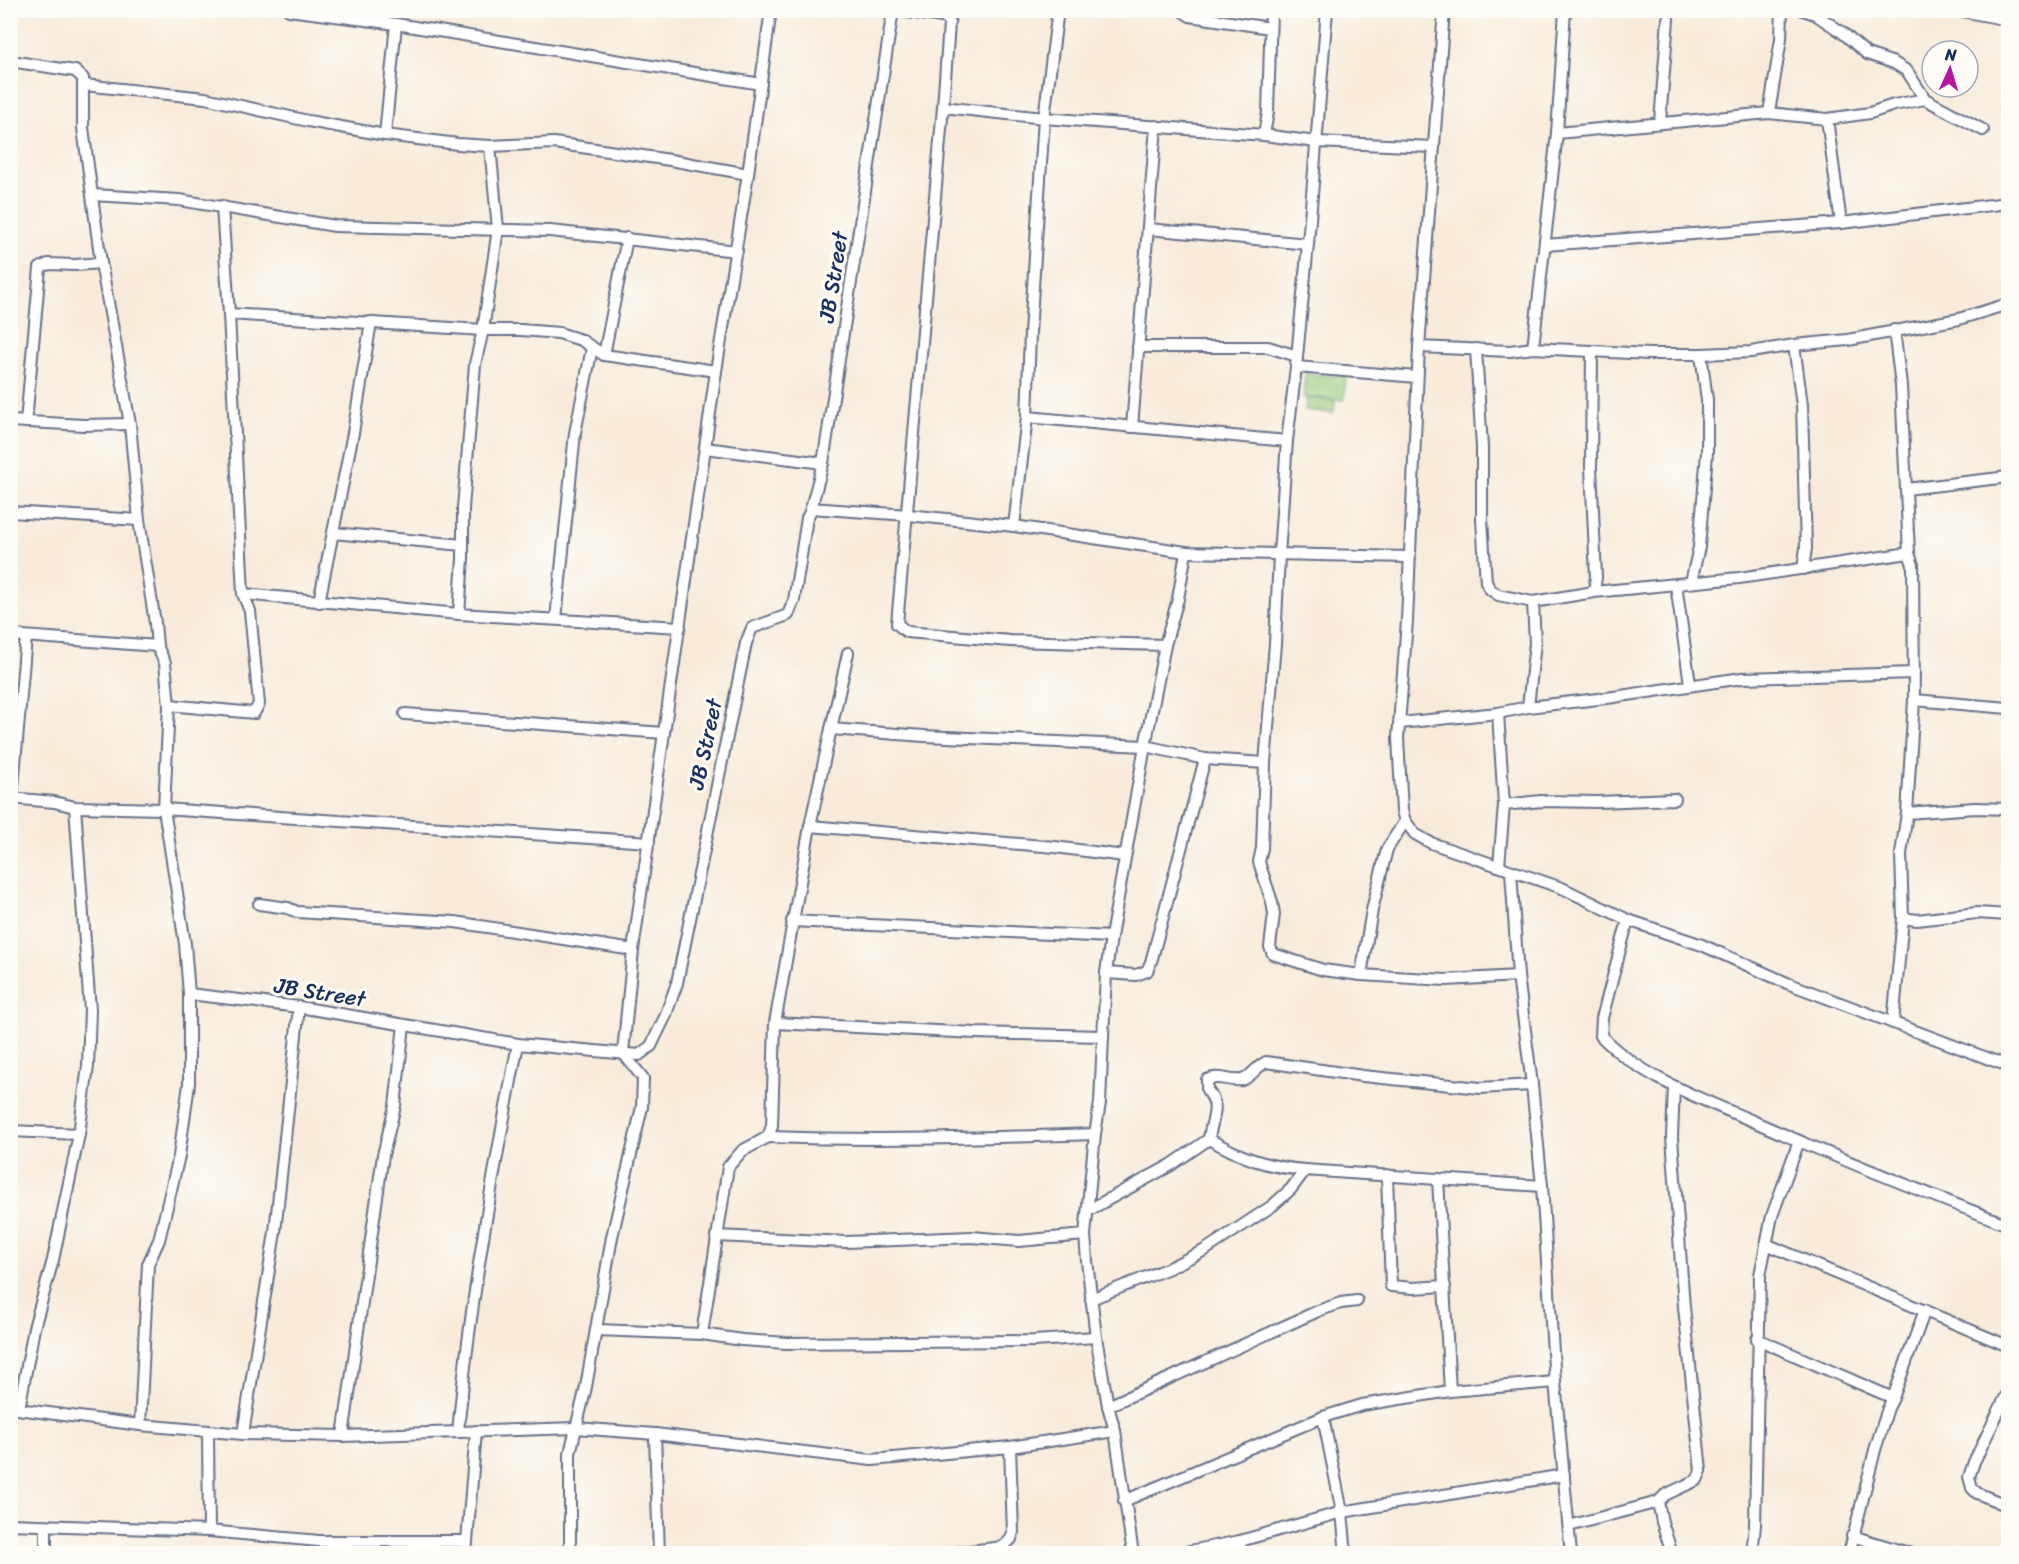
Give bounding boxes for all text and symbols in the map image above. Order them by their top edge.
north arrow [1920,39,1980,99]
text: N [1943,40,1958,69]
street label: JB Street [806,227,860,326]
street label: JB Street [676,694,734,794]
street label: JB Street [271,965,370,1019]

